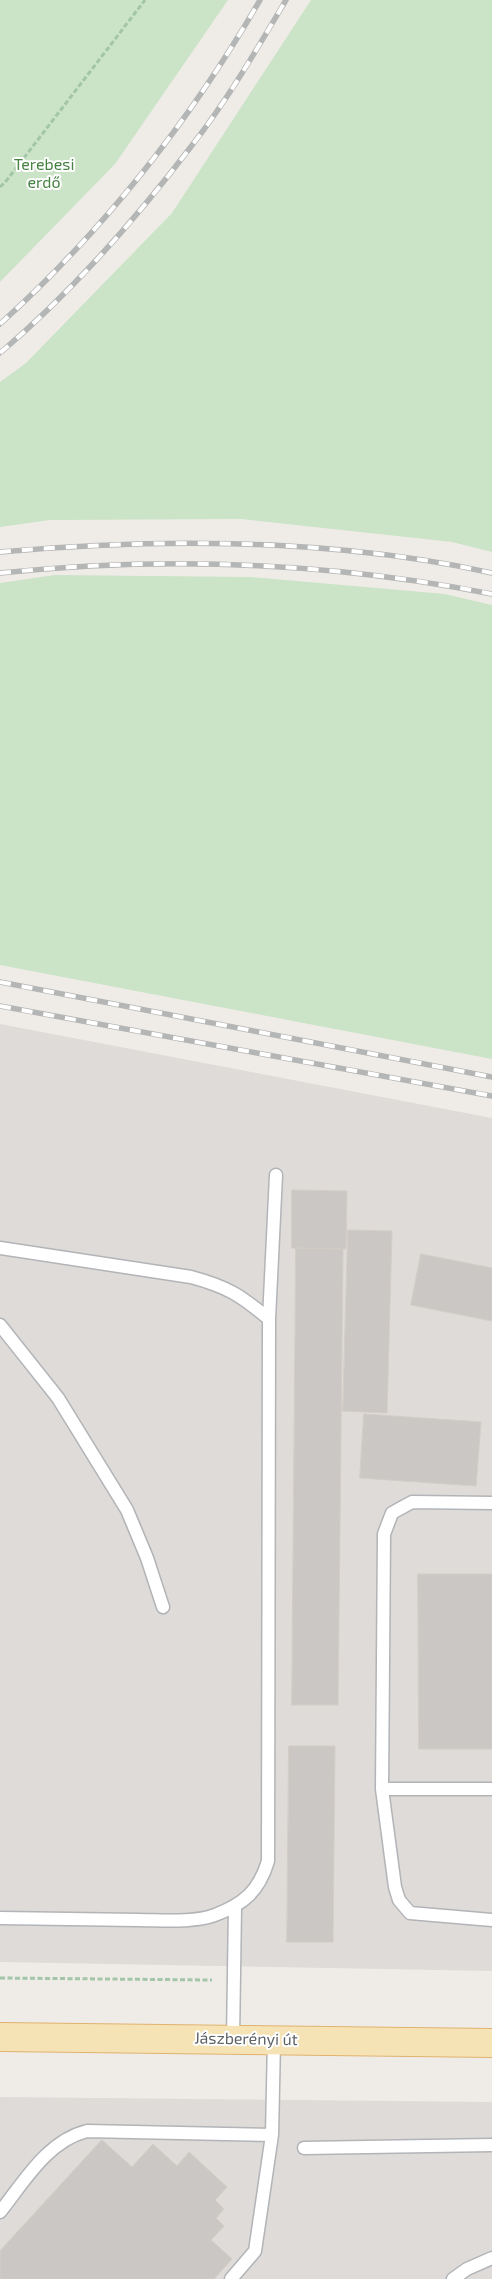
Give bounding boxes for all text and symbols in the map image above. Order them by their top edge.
park label: Terebesi erdő [14,155,74,193]
street label: Jászberényi út [194,2028,298,2050]

